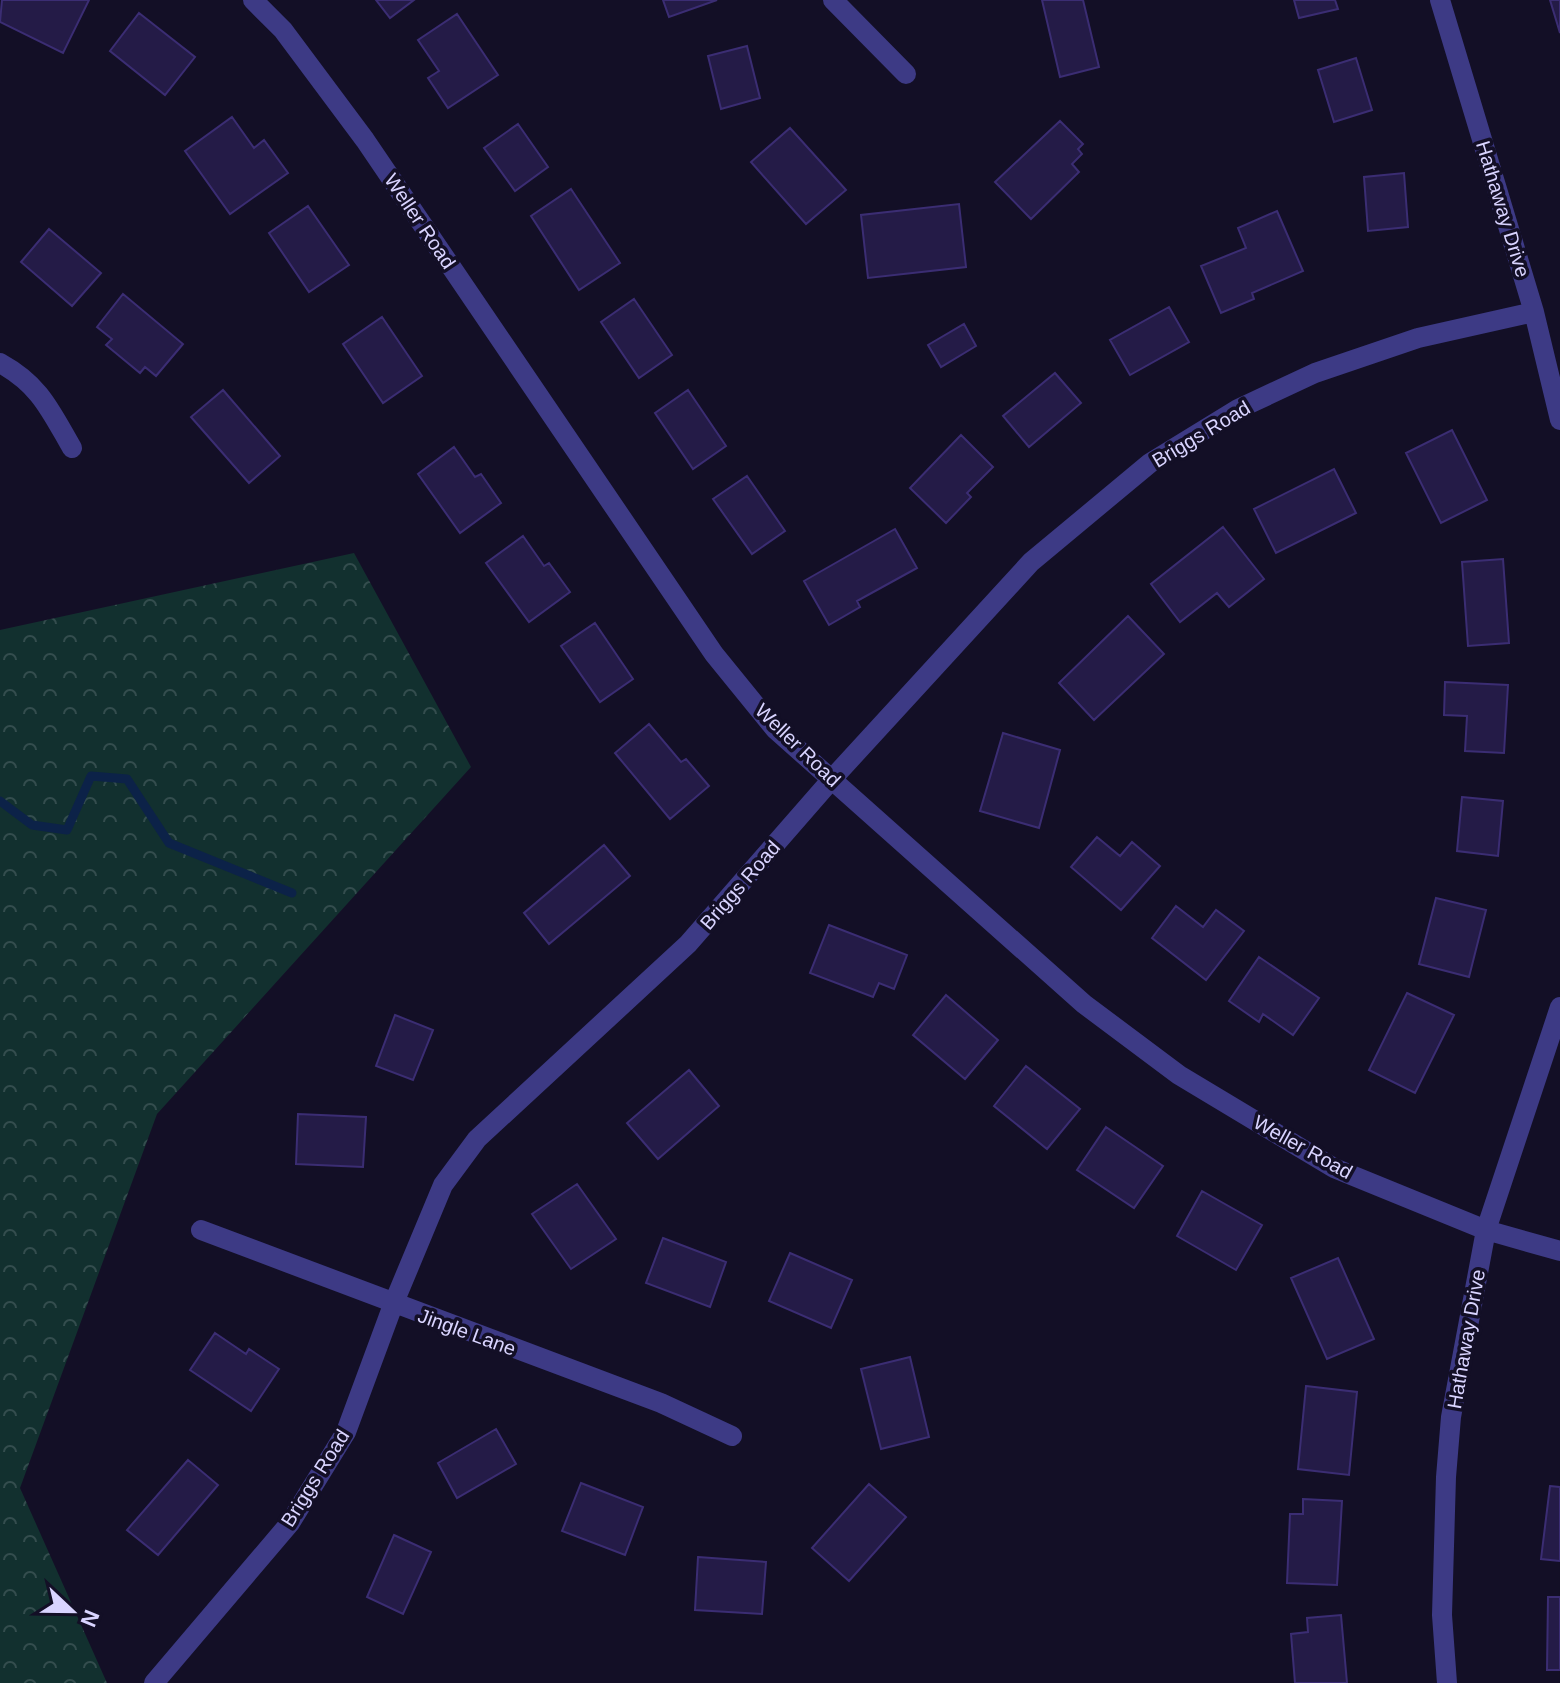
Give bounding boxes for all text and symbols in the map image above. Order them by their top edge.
street label: Hathaway Drive [1472,138,1534,280]
street label: Weller Road [380,169,460,273]
street label: Briggs Road [1148,396,1254,472]
street label: Weller Road [751,699,845,791]
street label: Briggs Road [696,836,784,934]
street label: Weller Road [1250,1111,1356,1183]
street label: Hathaway Drive [1443,1268,1489,1410]
street label: Jingle Lane [415,1304,519,1360]
street label: Briggs Road [277,1426,353,1530]
north arrow [32,1571,112,1651]
text: N [76,1606,105,1630]

